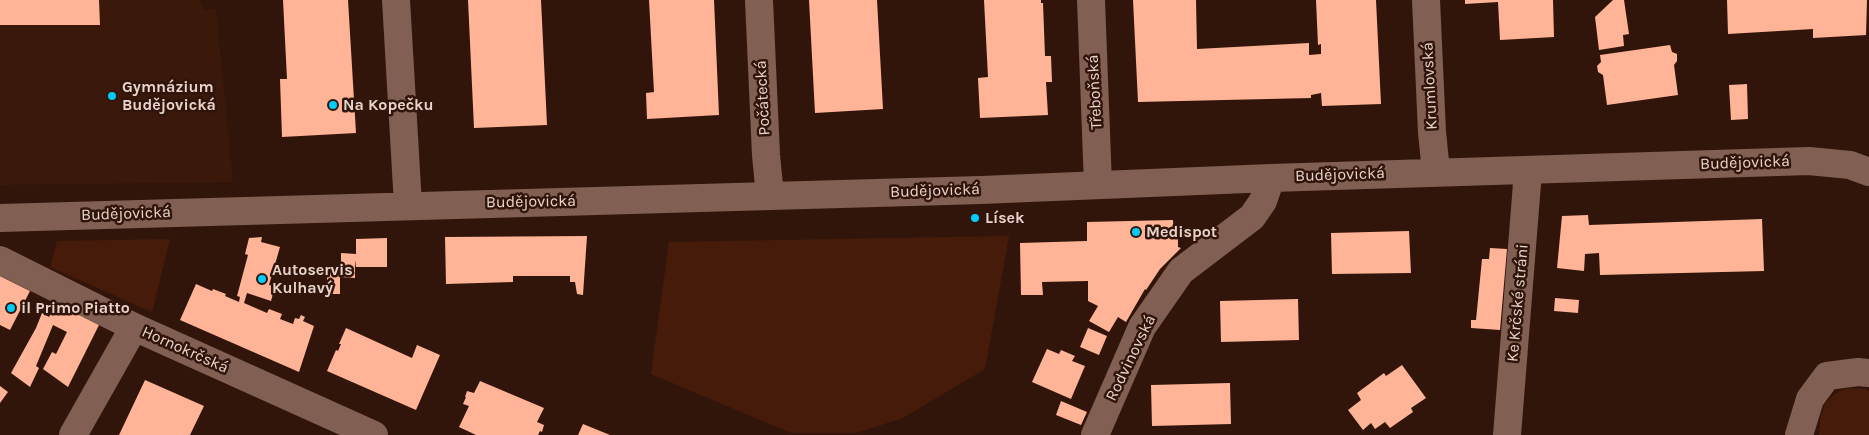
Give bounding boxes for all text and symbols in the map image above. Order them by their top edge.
street label: Krumlovská [1418,42,1442,130]
street label: Třeboňská [1083,54,1107,130]
street label: Počátecká [751,60,775,136]
place label: Gymnázium Budějovická [122,77,216,115]
marker: Gymnázium Budějovická [106,90,118,102]
place label: Na Kopečku [343,95,434,115]
marker: Na Kopečku [327,99,339,111]
street label: Budějovická [1700,152,1790,174]
street label: Budějovická [1295,164,1385,186]
street label: Budějovická [890,180,980,202]
street label: Budějovická [486,192,576,212]
street label: Budějovická [81,203,171,225]
place label: Lísek [985,208,1025,228]
marker: Lísek [969,212,981,224]
place label: Medispot [1146,222,1217,242]
marker: Medispot [1130,226,1142,238]
street label: Ke Krčské stráni [1503,243,1533,363]
place label: Autoservis Kulhavý [272,260,353,298]
marker: Autoservis Kulhavý [256,273,268,285]
place label: il Primo Piatto [21,298,130,318]
marker: il Primo Piatto [5,302,17,314]
street label: Rodvinovská [1102,312,1160,404]
street label: Hornokrčská [139,322,231,378]

